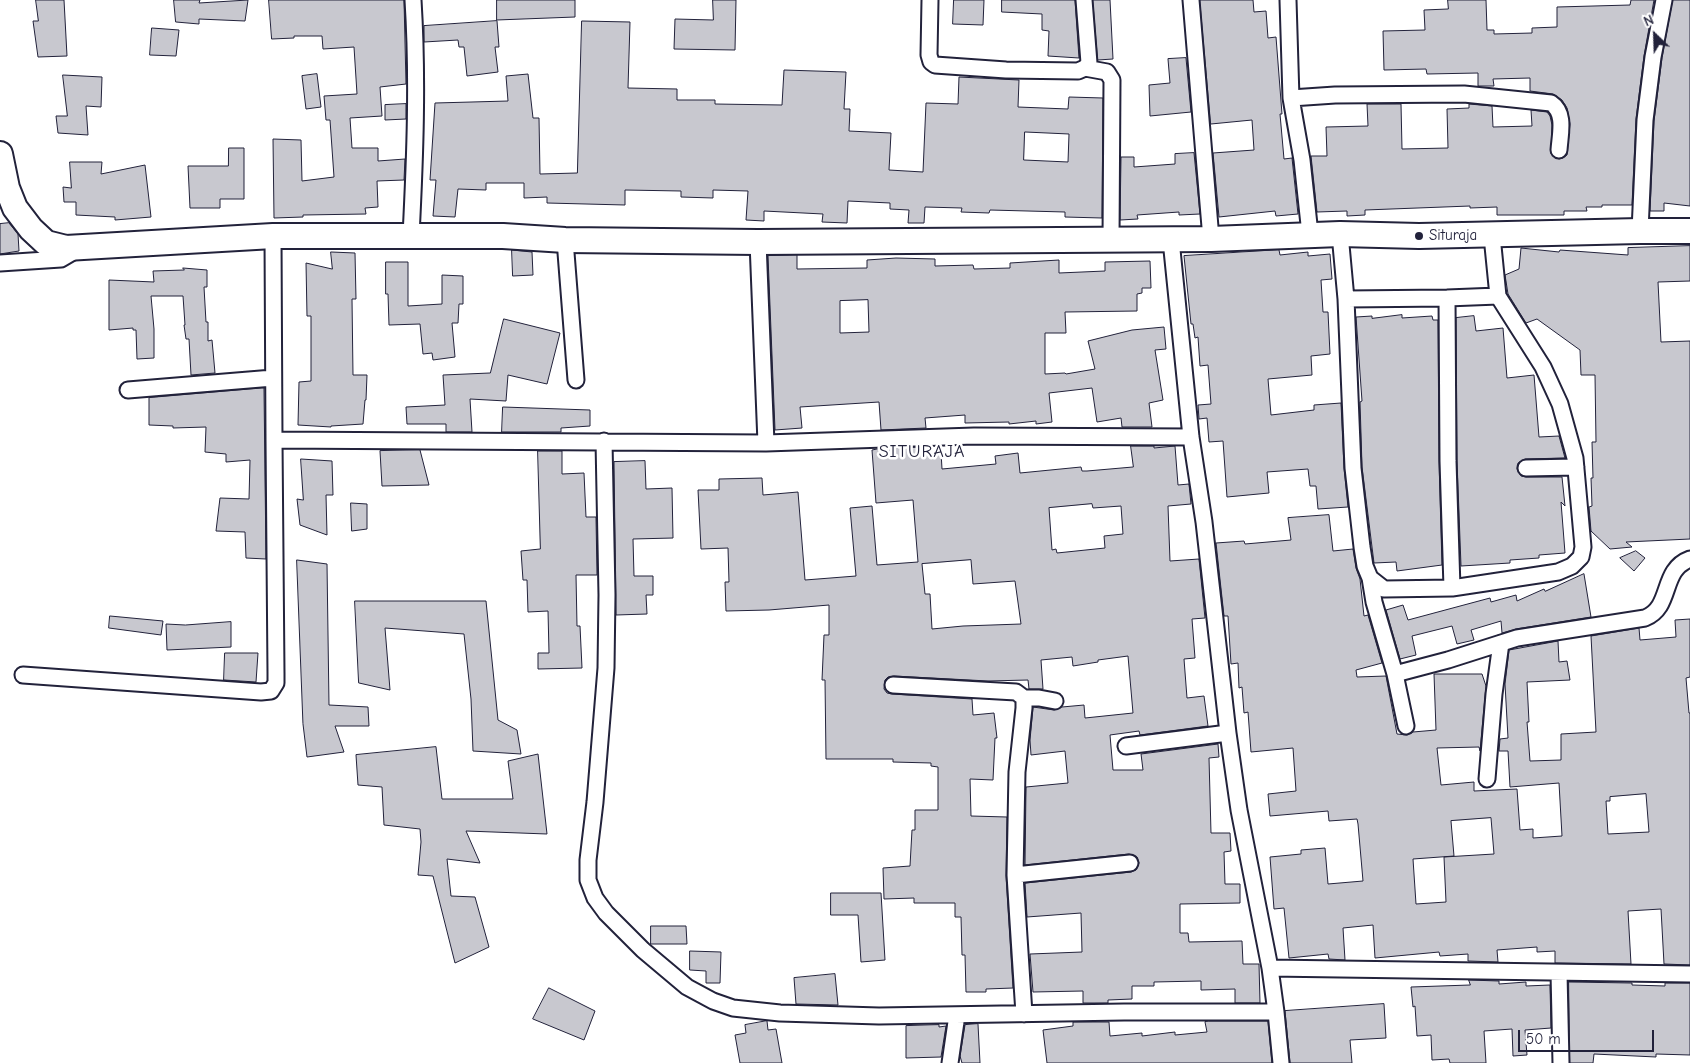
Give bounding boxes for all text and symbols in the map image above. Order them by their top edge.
north arrow [1630,10,1680,60]
text: N [1641,11,1656,30]
place label: Situraja [1429,227,1477,245]
marker: Situraja [1413,230,1425,242]
district label: SITURAJA [878,441,966,463]
scale bar [1520,1020,1656,1052]
text: 50 m [1526,1030,1561,1048]

